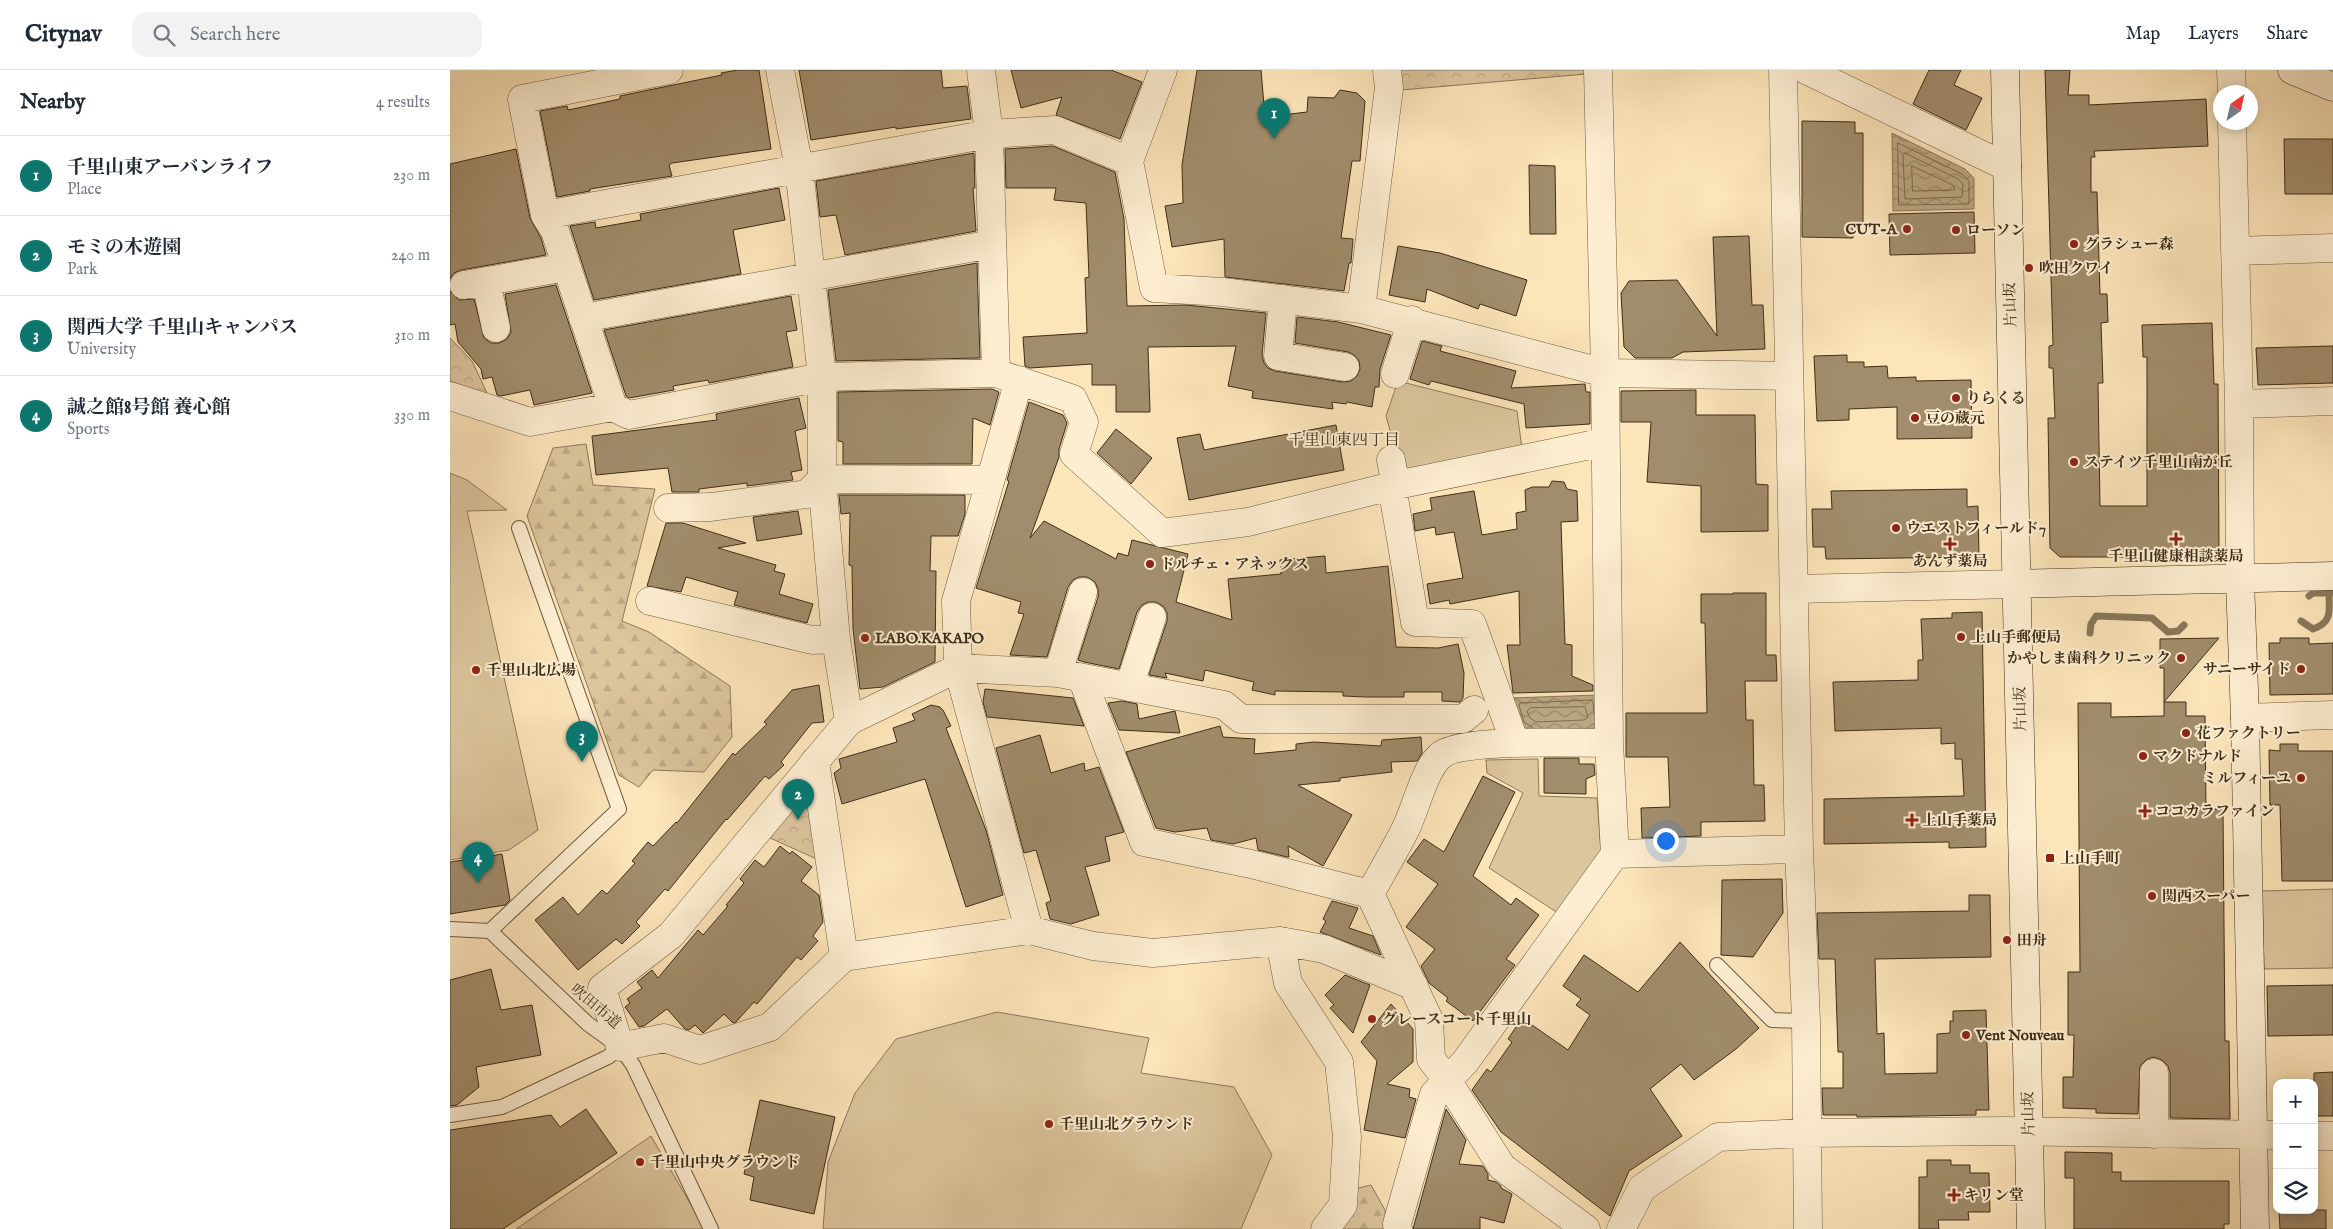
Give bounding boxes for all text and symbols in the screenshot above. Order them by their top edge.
search box [132,12,482,57]
text: Citynav [25,19,102,50]
icon: search [150,21,178,49]
text: Search here [190,23,281,47]
text: Map [2126,23,2160,46]
text: Layers [2188,23,2239,46]
text: Share [2267,23,2308,46]
north arrow [2213,85,2258,130]
text: Nearby [20,89,85,116]
text: 4 results [376,93,430,113]
pin: 1 [1258,98,1290,139]
text: 千里山東アーバンライフ [67,156,273,180]
text: 1 [33,166,39,186]
text: 230 m [393,166,430,186]
text: Place [67,180,102,200]
place label: CUT-A [1845,220,1898,239]
place label: ローソン [1966,221,2025,240]
marker: CUT-A [1901,223,1913,235]
marker: ローソン [1950,224,1962,236]
place label: グラシュー森 [2084,235,2174,254]
text: モミの木遊園 [67,236,181,260]
marker: グラシュー森 [2068,238,2080,250]
text: 2 [32,246,40,266]
text: 240 m [391,246,430,266]
place label: 吹田クワイ [2039,259,2114,278]
text: Park [67,260,97,280]
marker: 吹田クワイ [2023,262,2035,274]
street label: 片山坂 [2000,282,2021,328]
text: 関西大学 千里山キャンパス [67,316,298,340]
text: 3 [33,326,39,346]
text: 310 m [394,326,430,346]
text: University [67,340,136,360]
place label: りらくる [1966,389,2026,408]
marker: りらくる [1950,392,1962,404]
text: 誠之館8号館 養心館 [67,396,231,420]
text: 4 [32,406,40,426]
text: 330 m [394,406,430,426]
place label: 豆の蔵元 [1925,409,1985,428]
marker: 豆の蔵元 [1909,412,1921,424]
text: Sports [67,420,109,440]
district label: 千里山東四丁目 [1288,431,1400,451]
place label: ステイツ千里山南が丘 [2084,453,2233,472]
marker: ステイツ千里山南が丘 [2068,456,2080,468]
place label: ウエストフィールド7 [1906,519,2046,538]
marker: ウエストフィールド7 [1890,522,1902,534]
marker: 千里山健康相談薬局 [2170,533,2182,545]
marker: あんず薬局 [1944,538,1956,550]
place label: 千里山健康相談薬局 [2108,547,2244,566]
place label: あんず薬局 [1912,552,1988,571]
place label: ドルチェ・アネックス [1160,555,1309,574]
marker: ドルチェ・アネックス [1144,558,1156,570]
place label: 上山手郵便局 [1971,628,2061,647]
place label: LABO.KAKAPO [875,629,985,648]
marker: 上山手郵便局 [1955,631,1967,643]
marker: LABO.KAKAPO [859,632,871,644]
place label: かやしま歯科クリニック [2007,649,2171,668]
marker: かやしま歯科クリニック [2175,652,2187,664]
place label: サニーサイド [2203,660,2291,679]
place label: 千里山北広場 [486,661,576,680]
marker: サニーサイド [2295,663,2307,675]
marker: 千里山北広場 [470,664,482,676]
street label: 片山坂 [2011,686,2030,732]
pin: 3 [566,721,598,762]
place label: 花ファクトリー [2196,724,2301,743]
marker: 花ファクトリー [2180,727,2192,739]
place label: マクドナルド [2153,747,2242,766]
marker: マクドナルド [2137,750,2149,762]
place label: ミルフィーユ [2202,769,2291,788]
marker: ミルフィーユ [2295,772,2307,784]
pin: 2 [782,779,814,820]
place label: ココカラファイン [2155,802,2275,821]
marker: ココカラファイン [2139,805,2151,817]
place label: 上山手薬局 [1922,811,1997,830]
marker: 上山手薬局 [1906,814,1918,826]
your location [1653,828,1679,854]
pin: 4 [462,842,494,883]
place label: 上山手町 [2060,849,2120,868]
marker: 上山手町 [2044,852,2056,864]
place label: 関西スーパー [2162,887,2251,906]
marker: 関西スーパー [2146,890,2158,902]
place label: 田舟 [2017,931,2047,950]
marker: 田舟 [2001,934,2013,946]
street label: 吹田市道 [567,980,625,1033]
place label: グレースコート千里山 [1382,1010,1531,1029]
marker: グレースコート千里山 [1366,1013,1378,1025]
place label: Vent Nouveau [1975,1026,2065,1045]
marker: Vent Nouveau [1960,1029,1972,1041]
map controls [2273,1079,2318,1214]
button: + [2273,1079,2318,1124]
street label: 片山坂 [2019,1091,2038,1137]
place label: 千里山北グラウンド [1059,1115,1194,1134]
marker: 千里山北グラウンド [1043,1118,1055,1130]
button: − [2273,1124,2318,1169]
place label: 千里山中央グラウンド [650,1153,800,1172]
marker: 千里山中央グラウンド [634,1156,646,1168]
button: layers [2273,1169,2318,1214]
place label: キリン堂 [1964,1186,2024,1205]
marker: キリン堂 [1948,1189,1960,1201]

